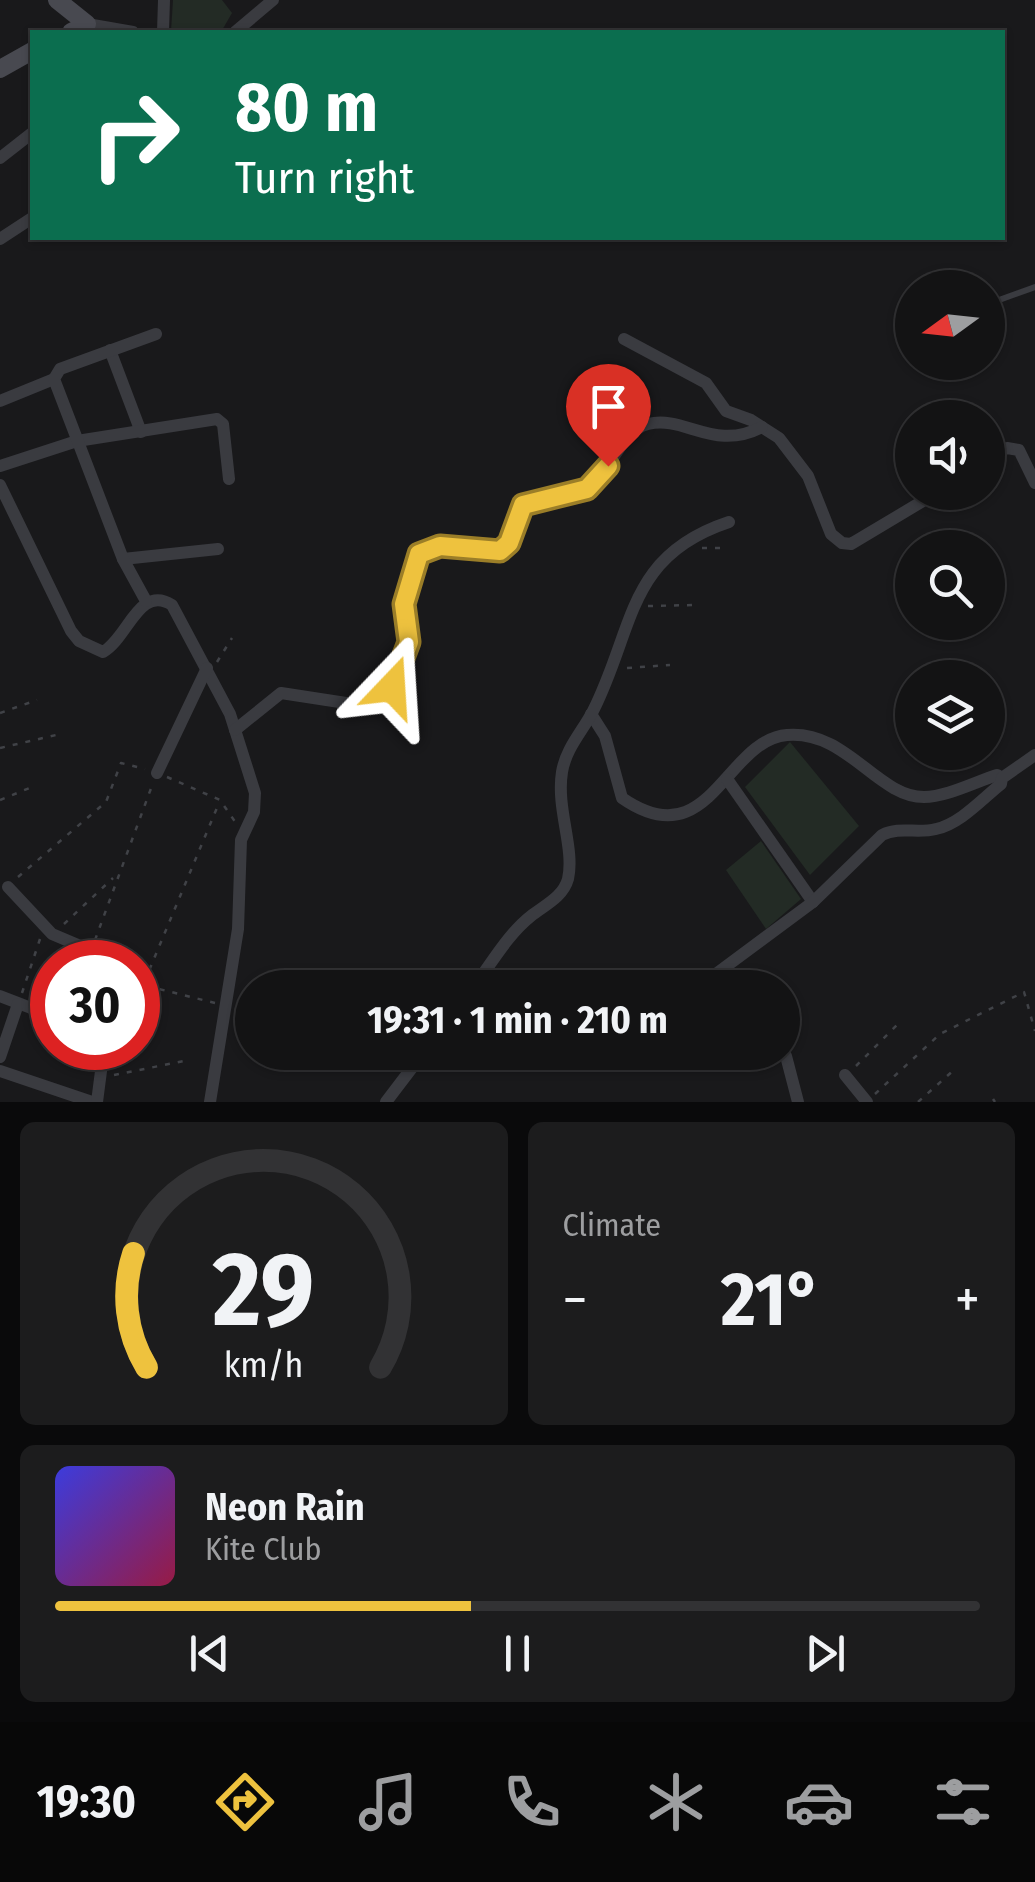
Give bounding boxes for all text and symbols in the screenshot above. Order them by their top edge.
text: 80 m [235,66,378,150]
icon: right [70,70,200,200]
text: Turn right [235,151,414,205]
north arrow [895,270,1005,380]
map controls [895,270,1005,770]
pin [566,364,651,467]
icon: arrive [581,379,636,434]
button: sound [895,400,1005,510]
button: search [895,530,1005,640]
position arrow [340,635,444,739]
button: layers [895,660,1005,770]
speed limit sign: 30 [30,940,160,1070]
text: 19:31 · 1 min · 210 m [367,997,668,1043]
text: Climate [563,1206,661,1244]
text: 29 [212,1228,314,1353]
text: 21° [721,1255,821,1345]
text: − [563,1267,587,1333]
text: + [955,1267,980,1333]
text: km/h [224,1344,304,1386]
text: Neon Rain [205,1484,365,1530]
text: Kite Club [205,1530,321,1568]
icon: previous [182,1626,237,1681]
icon: pause [490,1626,545,1681]
icon: next [798,1626,853,1681]
icon: directions [210,1767,280,1837]
icon: music [353,1767,423,1837]
icon: phone [497,1767,567,1837]
icon: climate [641,1767,711,1837]
icon: car [784,1767,854,1837]
icon: filters [928,1767,998,1837]
text: 19:30 [37,1775,136,1829]

